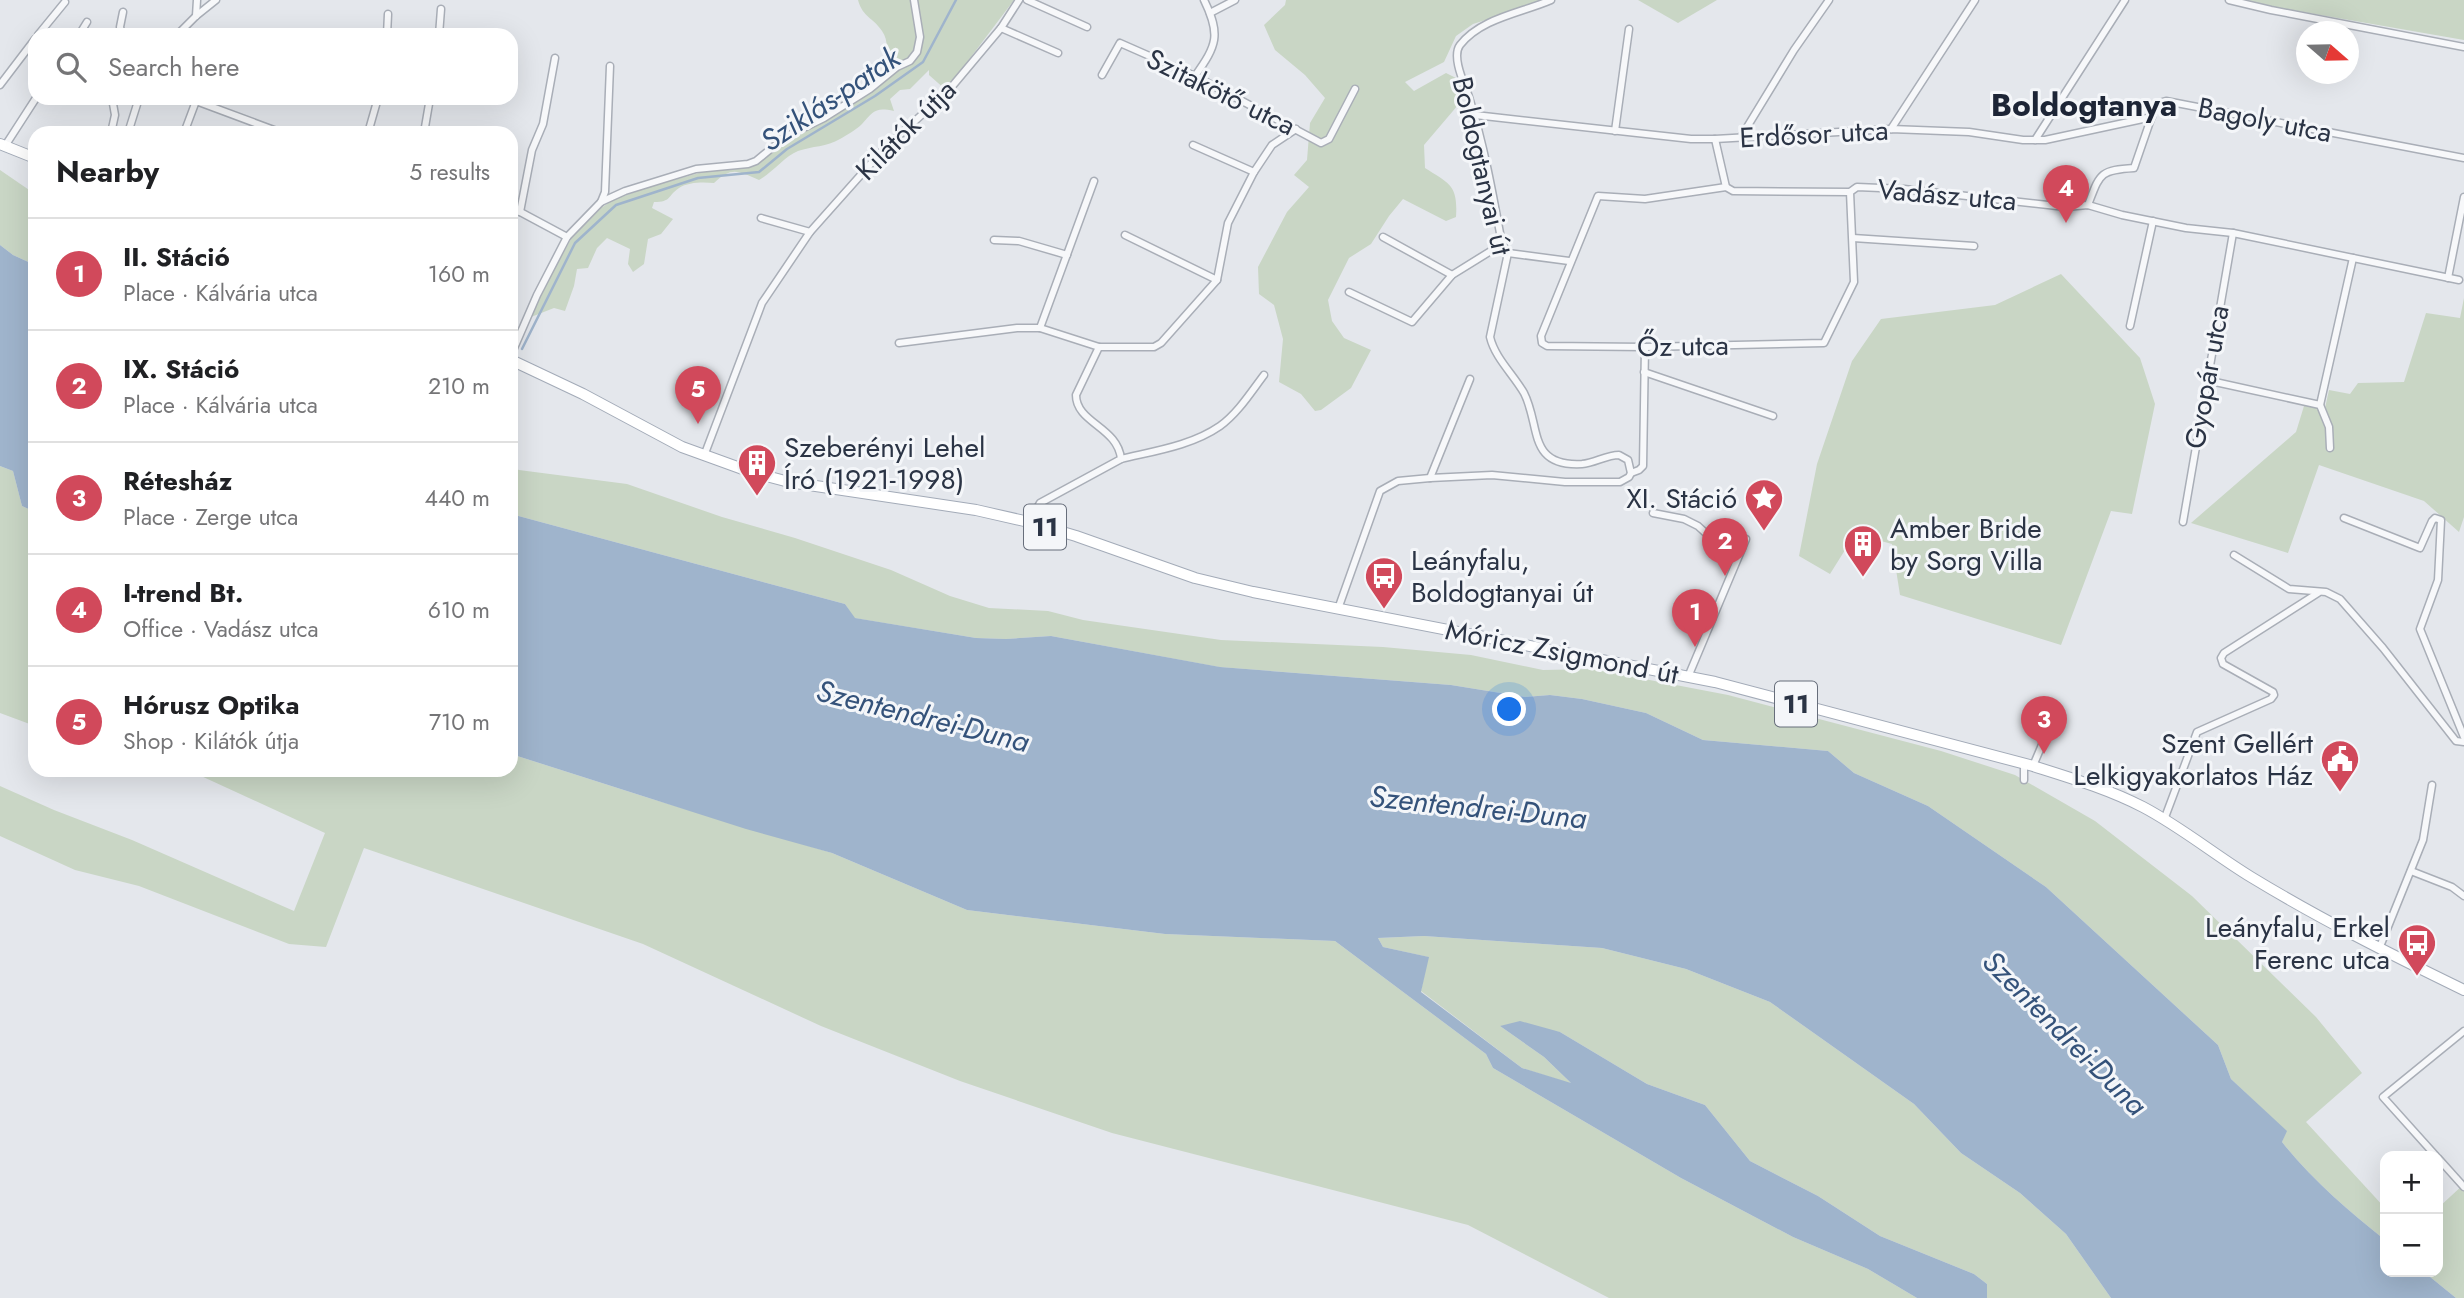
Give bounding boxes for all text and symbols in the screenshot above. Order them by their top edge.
north arrow [2296,21,2359,84]
search box [28,28,518,105]
water label: Sziklás-patak [751,36,909,162]
street label: Szitakötő utca [1139,38,1303,146]
icon: search [52,48,90,86]
text: Search here [108,48,240,86]
street label: Kilátók útja [846,70,966,190]
street label: Boldogtanyai út [1442,73,1523,260]
district label: Boldogtanya [1991,82,2177,128]
street label: Bagoly utca [2194,87,2336,153]
street label: Erdősor utca [1738,110,1890,158]
text: Nearby [56,150,159,193]
text: 5 results [409,155,490,189]
pin: 4 [2043,165,2089,223]
street label: Vadász utca [1876,168,2018,222]
text: II. Stáció [123,238,230,276]
text: 1 [73,257,85,291]
text: 160 m [428,257,490,291]
text: Place · Kálvária utca [123,276,318,310]
street label: Gyopár utca [2174,302,2240,452]
street label: Őz utca [1637,325,1729,367]
text: IX. Stáció [123,350,239,388]
pin: 5 [675,366,721,424]
text: 2 [71,369,87,403]
text: 210 m [428,369,490,403]
text: Place · Kálvária utca [123,388,318,422]
place label: Szeberényi Lehel Író (1921-1998) [784,427,985,500]
building icon: Szeberényi Lehel Író (1921-1998) [736,442,778,497]
text: Rétesház [123,462,232,500]
place icon: XI. Stáció [1743,477,1785,532]
place label: XI. Stáció [1626,478,1737,519]
text: 3 [72,481,86,515]
text: 440 m [425,481,490,515]
text: Place · Zerge utca [123,500,298,534]
road number: 11 [1024,505,1066,550]
place label: Amber Bride by Sorg Villa [1890,508,2043,581]
pin: 2 [1702,518,1748,576]
building icon: Amber Bride by Sorg Villa [1842,523,1884,578]
place label: Leányfalu, Boldogtanyai út [1411,540,1593,613]
bus stop icon: Leányfalu, Boldogtanyai út [1363,555,1405,610]
text: I-trend Bt. [123,574,243,612]
pin: 1 [1672,589,1718,647]
text: 4 [71,593,87,627]
text: 610 m [428,593,490,627]
street label: Móricz Zsigmond út [1442,609,1682,695]
text: Office · Vadász utca [123,612,318,646]
water label: Szentendrei-Duna [812,669,1034,763]
road number: 11 [1775,682,1817,726]
text: Hórusz Optika [123,686,300,724]
your location [1492,692,1526,726]
pin: 3 [2021,696,2067,754]
text: 5 [72,705,86,739]
text: 710 m [429,705,490,739]
place label: Szent Gellért Lelkigyakorlatos Ház [2073,723,2313,796]
text: Shop · Kilátók útja [123,724,299,758]
public building icon: Szent Gellért Lelkigyakorlatos Ház [2319,738,2361,793]
water label: Szentendrei-Duna [1367,774,1589,840]
place label: Leányfalu, Erkel Ferenc utca [2205,907,2390,980]
bus stop icon: Leányfalu, Erkel Ferenc utca [2396,922,2438,977]
water label: Szentendrei-Duna [1973,941,2158,1126]
map controls [2380,1151,2443,1277]
button: + [2380,1151,2443,1214]
button: − [2380,1214,2443,1277]

